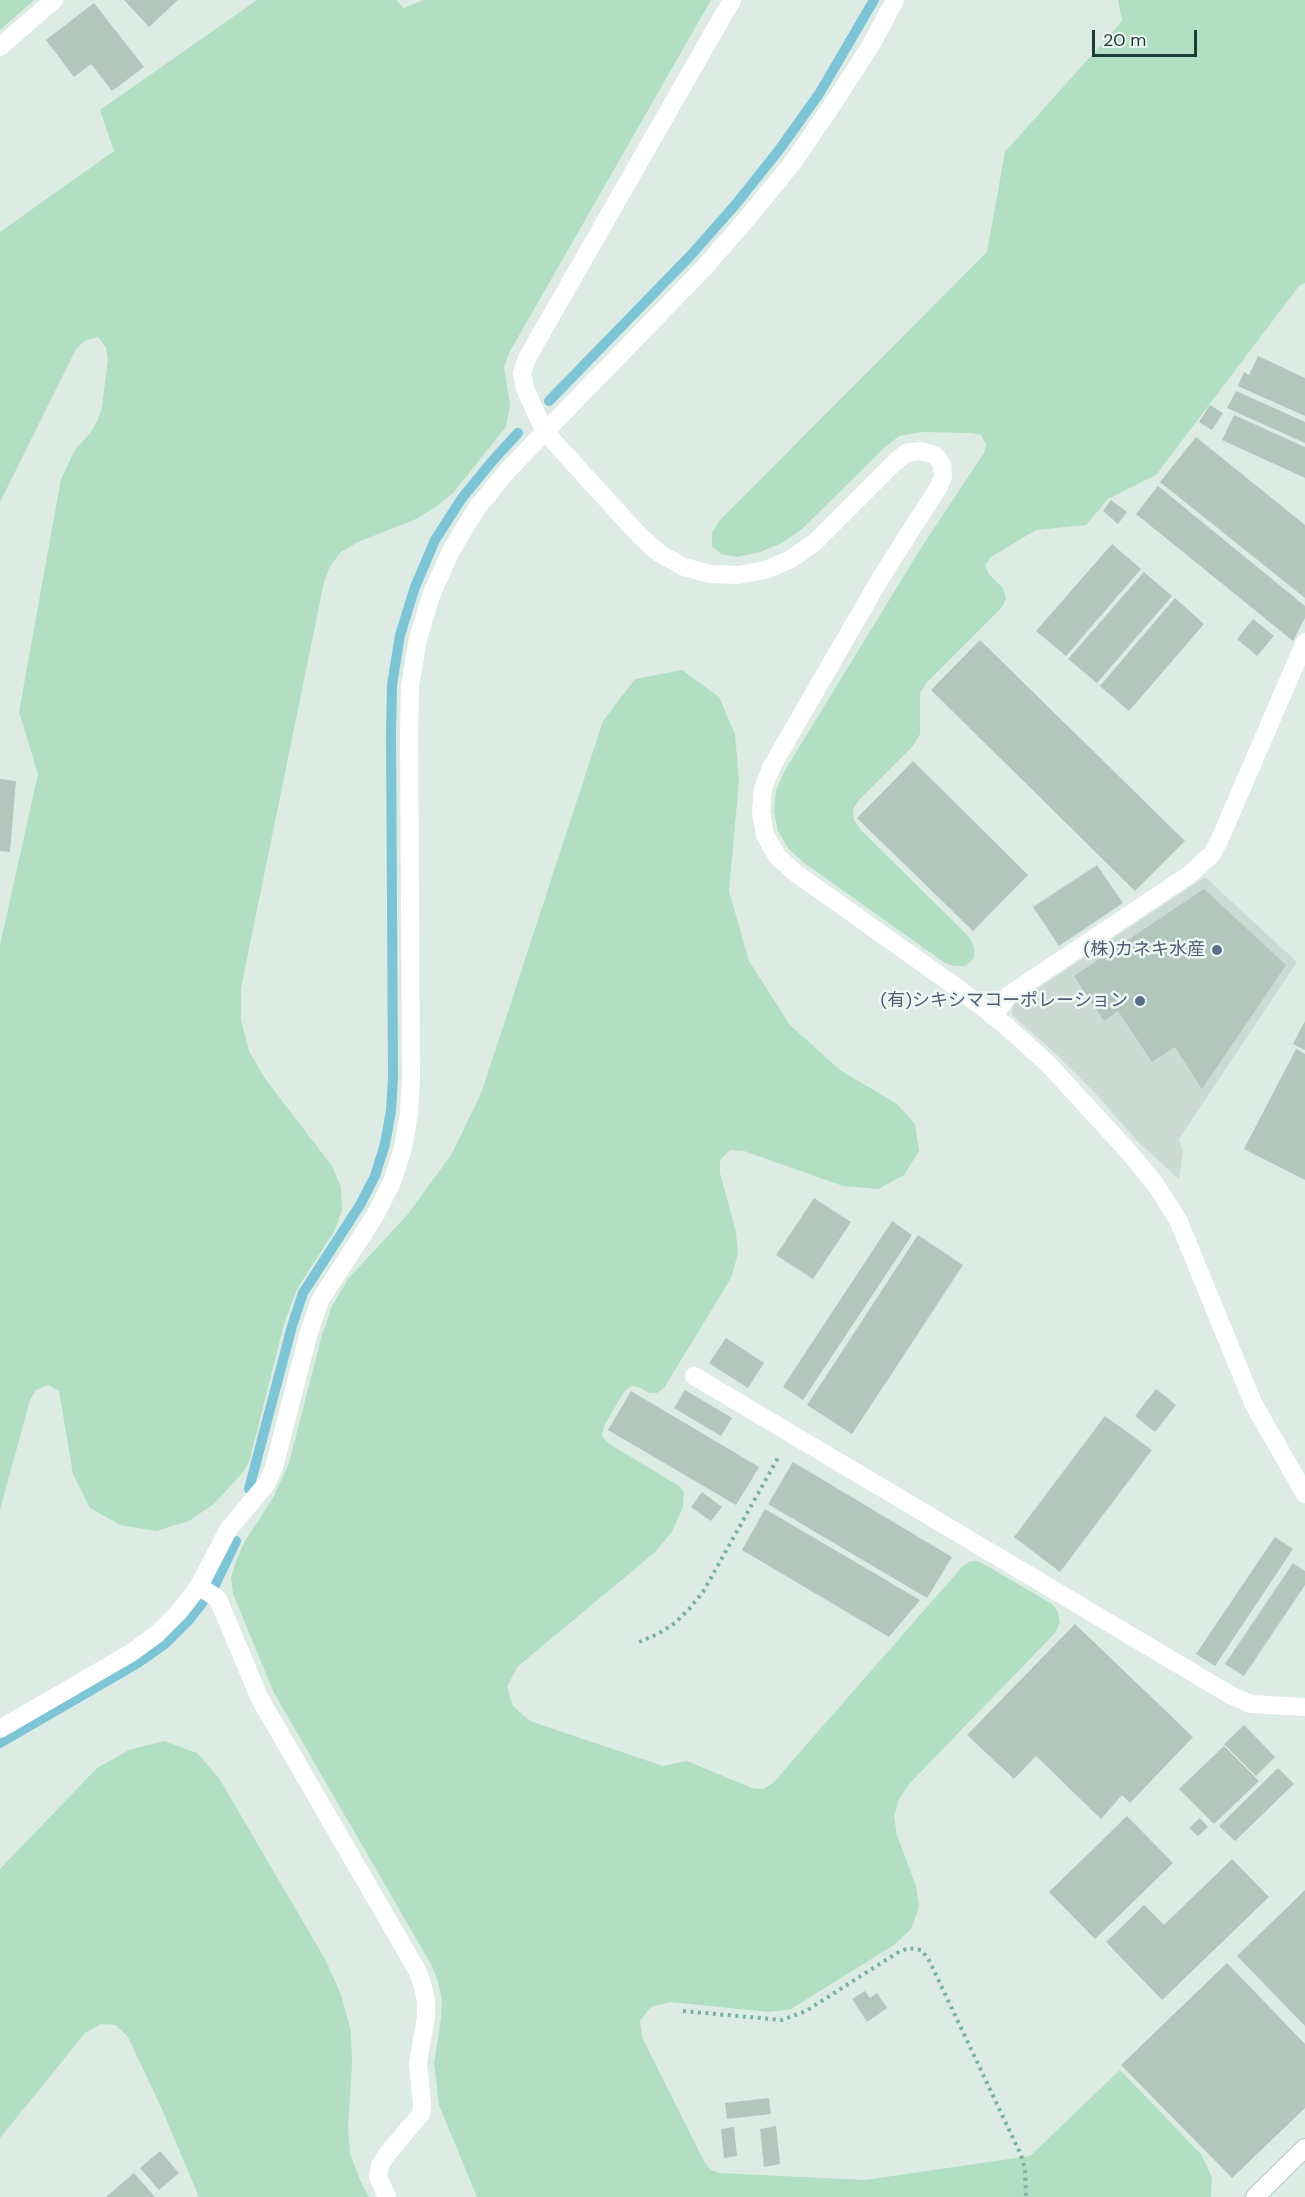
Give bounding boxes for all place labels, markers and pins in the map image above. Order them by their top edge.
place label: (株)カネキ水産 [1084,939,1205,961]
marker: (株)カネキ水産 [1210,943,1224,957]
place label: (有)シキシマコーポレーション [881,990,1128,1012]
marker: (有)シキシマコーポレーション [1133,994,1147,1008]

